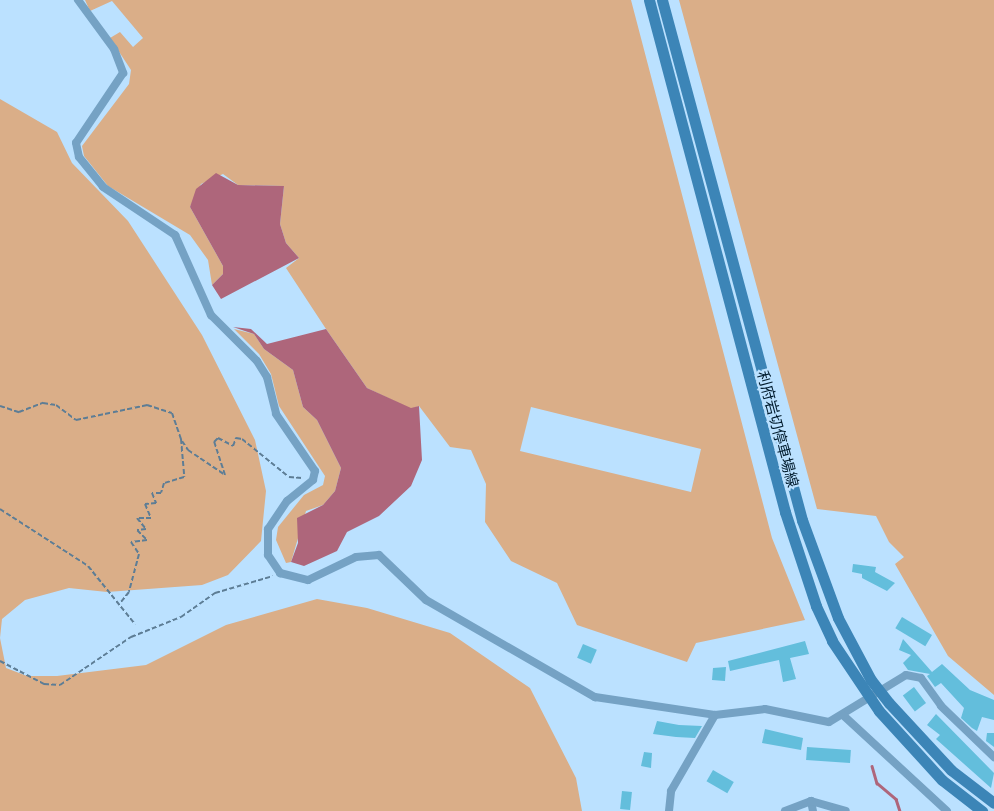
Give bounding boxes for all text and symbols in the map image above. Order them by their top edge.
street label: 利府岩切停車場線 [754,369,802,489]

